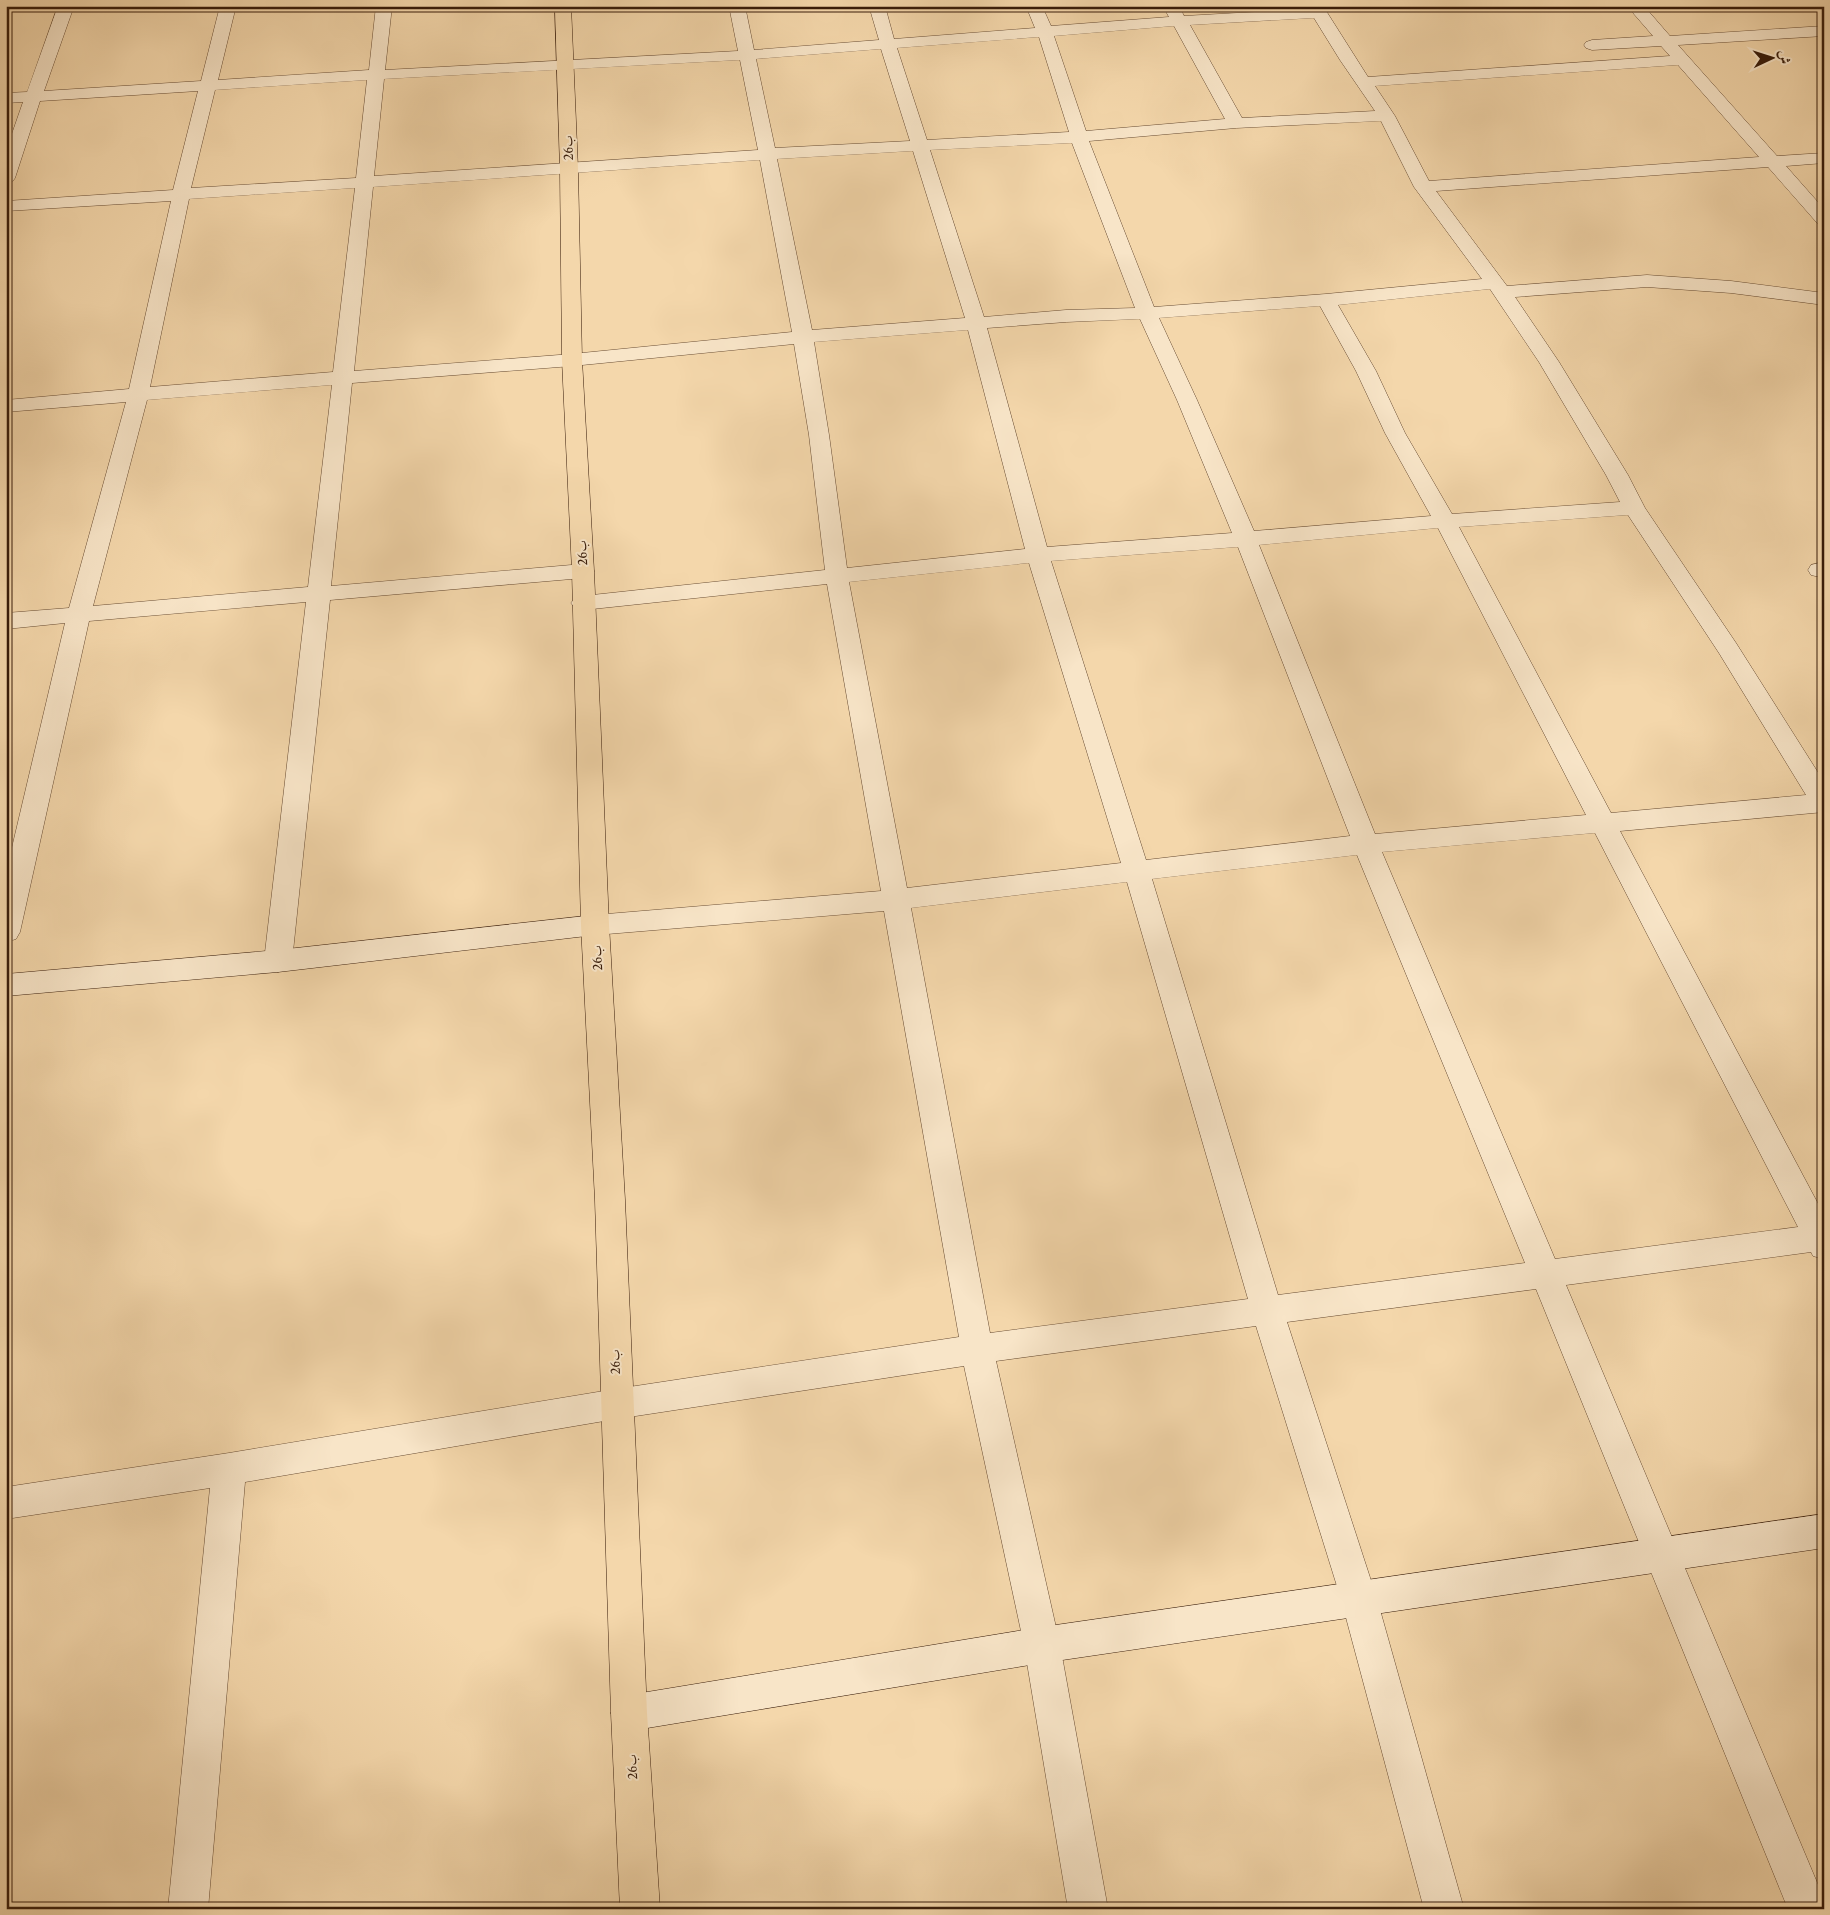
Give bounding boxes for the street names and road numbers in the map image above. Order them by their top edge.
street label: 26ب [560,135,577,161]
street label: 26ب [574,540,591,566]
street label: 26ب [589,945,606,971]
street label: 26ب [607,1349,624,1375]
street label: 26ب [624,1754,641,1780]

